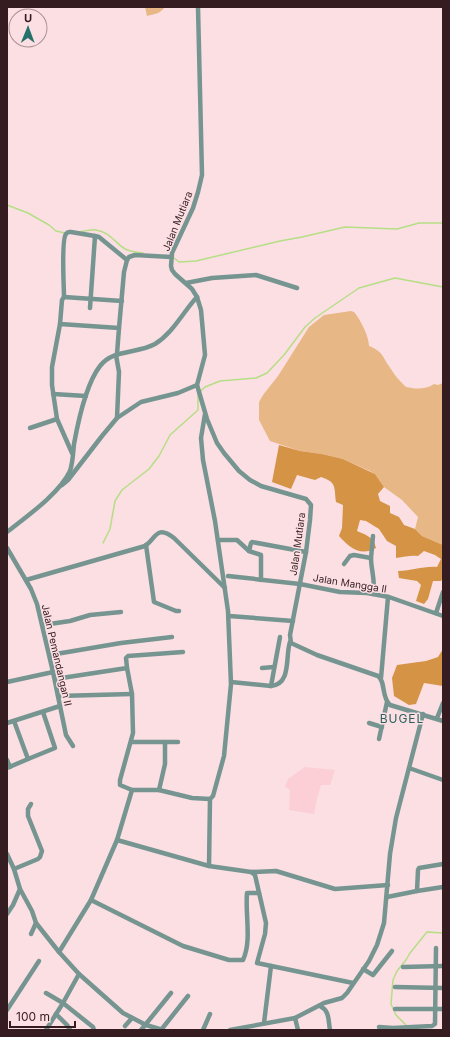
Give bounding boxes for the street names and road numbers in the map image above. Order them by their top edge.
street label: Jalan Mutiara [160,189,194,253]
street label: Jalan Mutiara [287,512,307,576]
street label: Jalan Mangga II [312,571,388,595]
street label: Jalan Pemandangan II [39,603,75,707]

